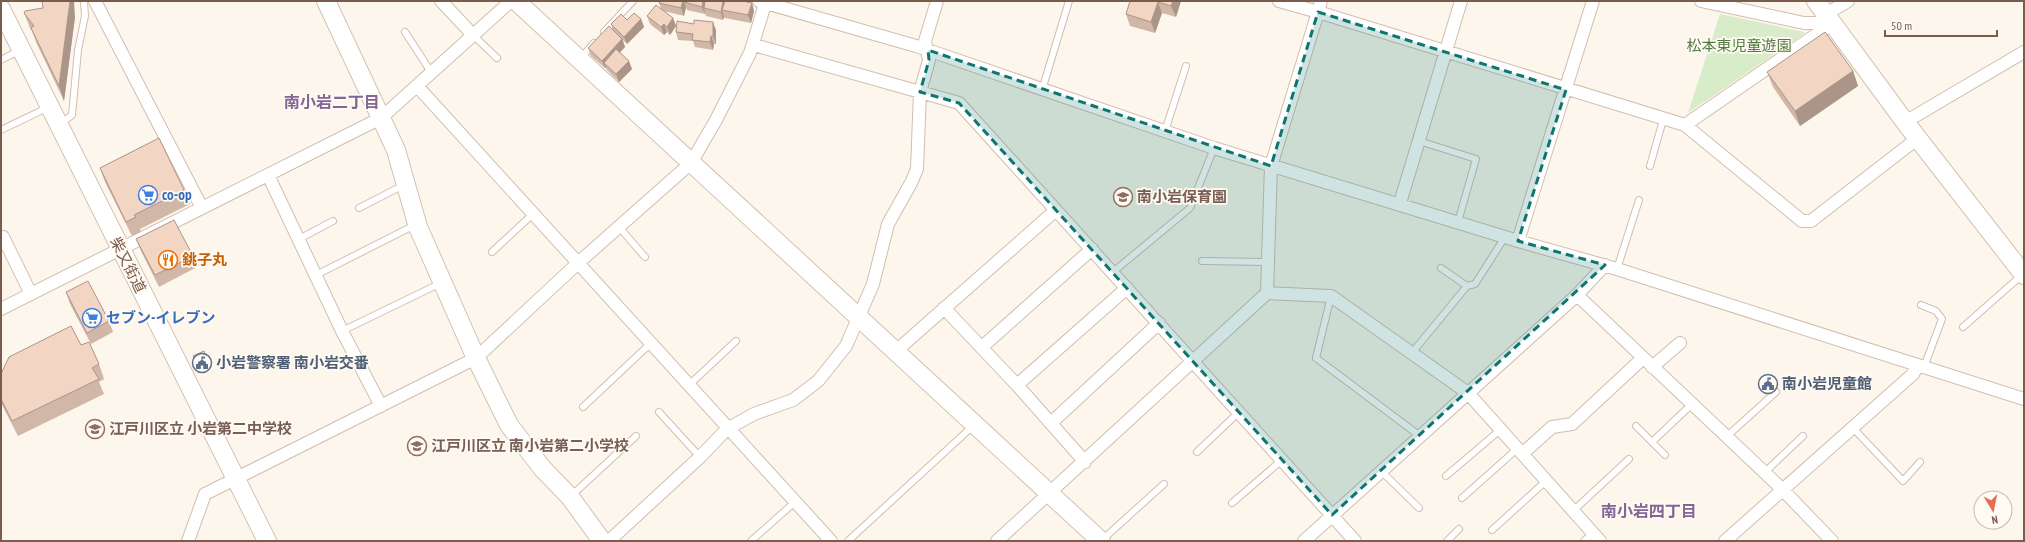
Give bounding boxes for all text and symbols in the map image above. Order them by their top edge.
scale bar [1885,12,1997,38]
text: 50 m [1891,18,1912,33]
park label: 松本東児童遊園 [1686,36,1792,55]
district label: 南小岩二丁目 [284,92,380,112]
supermarket icon: co-op [137,184,159,206]
place label: co-op [162,185,192,204]
school or university icon: 南小岩保育園 [1112,186,1134,208]
place label: 南小岩保育園 [1137,187,1227,206]
street label: 柴又街道 [106,234,151,296]
restaurant icon: 銚子丸 [157,249,179,271]
place label: 銚子丸 [182,250,227,269]
supermarket icon: セブン-イレブン [81,307,103,329]
place label: セブン-イレブン [106,308,215,327]
public building icon: 小岩警察署 南小岩交番 [191,352,213,374]
place label: 小岩警察署 南小岩交番 [216,353,369,372]
public building icon: 南小岩児童館 [1757,373,1779,395]
place label: 南小岩児童館 [1782,374,1872,393]
school or university icon: 江戸川区立 小岩第二中学校 [84,418,106,440]
place label: 江戸川区立 小岩第二中学校 [109,419,292,438]
school or university icon: 江戸川区立 南小岩第二小学校 [406,435,428,457]
place label: 江戸川区立 南小岩第二小学校 [431,436,629,455]
north arrow [1973,490,2013,530]
district label: 南小岩四丁目 [1601,501,1697,521]
text: N [1991,512,1999,527]

